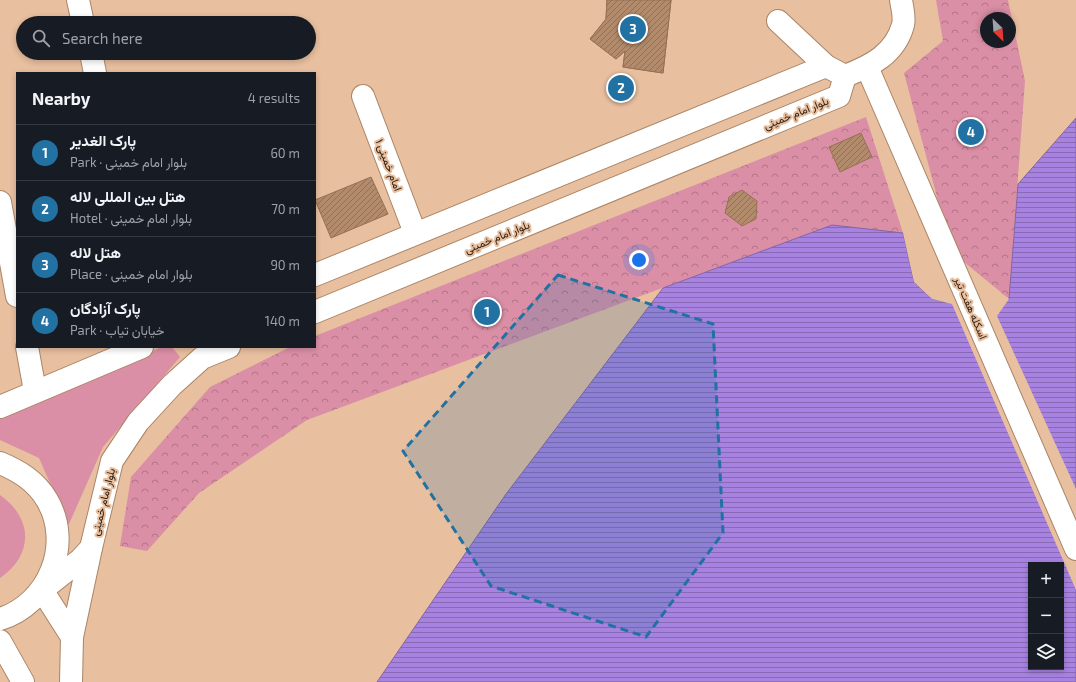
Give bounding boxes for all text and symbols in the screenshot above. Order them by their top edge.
north arrow [980,12,1016,48]
pin: 3 [620,14,646,44]
search box [16,16,316,60]
icon: search [30,27,52,49]
text: Search here [62,29,143,47]
pin: 2 [608,73,634,103]
text: Nearby [32,88,90,108]
text: 4 results [248,90,300,106]
street label: بلوار امام خمینی [761,94,831,133]
pin: 4 [958,117,984,147]
text: پارک الغدیر [70,131,136,149]
street label: امام خمینی ۱ [372,137,405,193]
text: 1 [42,145,48,161]
text: 60 m [270,145,300,161]
text: Park · بلوار امام خمینی [70,154,187,170]
text: هتل بین المللی لاله [70,187,186,205]
text: 2 [41,201,49,217]
text: 70 m [271,201,300,217]
text: Hotel · بلوار امام خمینی [70,210,192,226]
street label: بلوار امام خمینی [462,218,532,257]
text: هتل لاله [70,243,121,261]
your location [629,250,649,270]
text: 3 [41,257,49,273]
text: 90 m [270,257,300,273]
text: Place · بلوار امام خمینی [70,266,193,282]
street label: اسکله هفت تیر [951,274,990,341]
pin: 1 [474,297,500,327]
text: پارک آزادگان [70,299,141,317]
text: 4 [41,313,49,329]
text: 140 m [265,313,300,329]
text: Park · خیابان تیاب [70,322,165,338]
street label: بلوار امام خمینی [88,467,119,538]
map controls [1028,562,1064,670]
button: + [1028,562,1064,598]
button: − [1028,598,1064,634]
button: layers [1028,634,1064,670]

